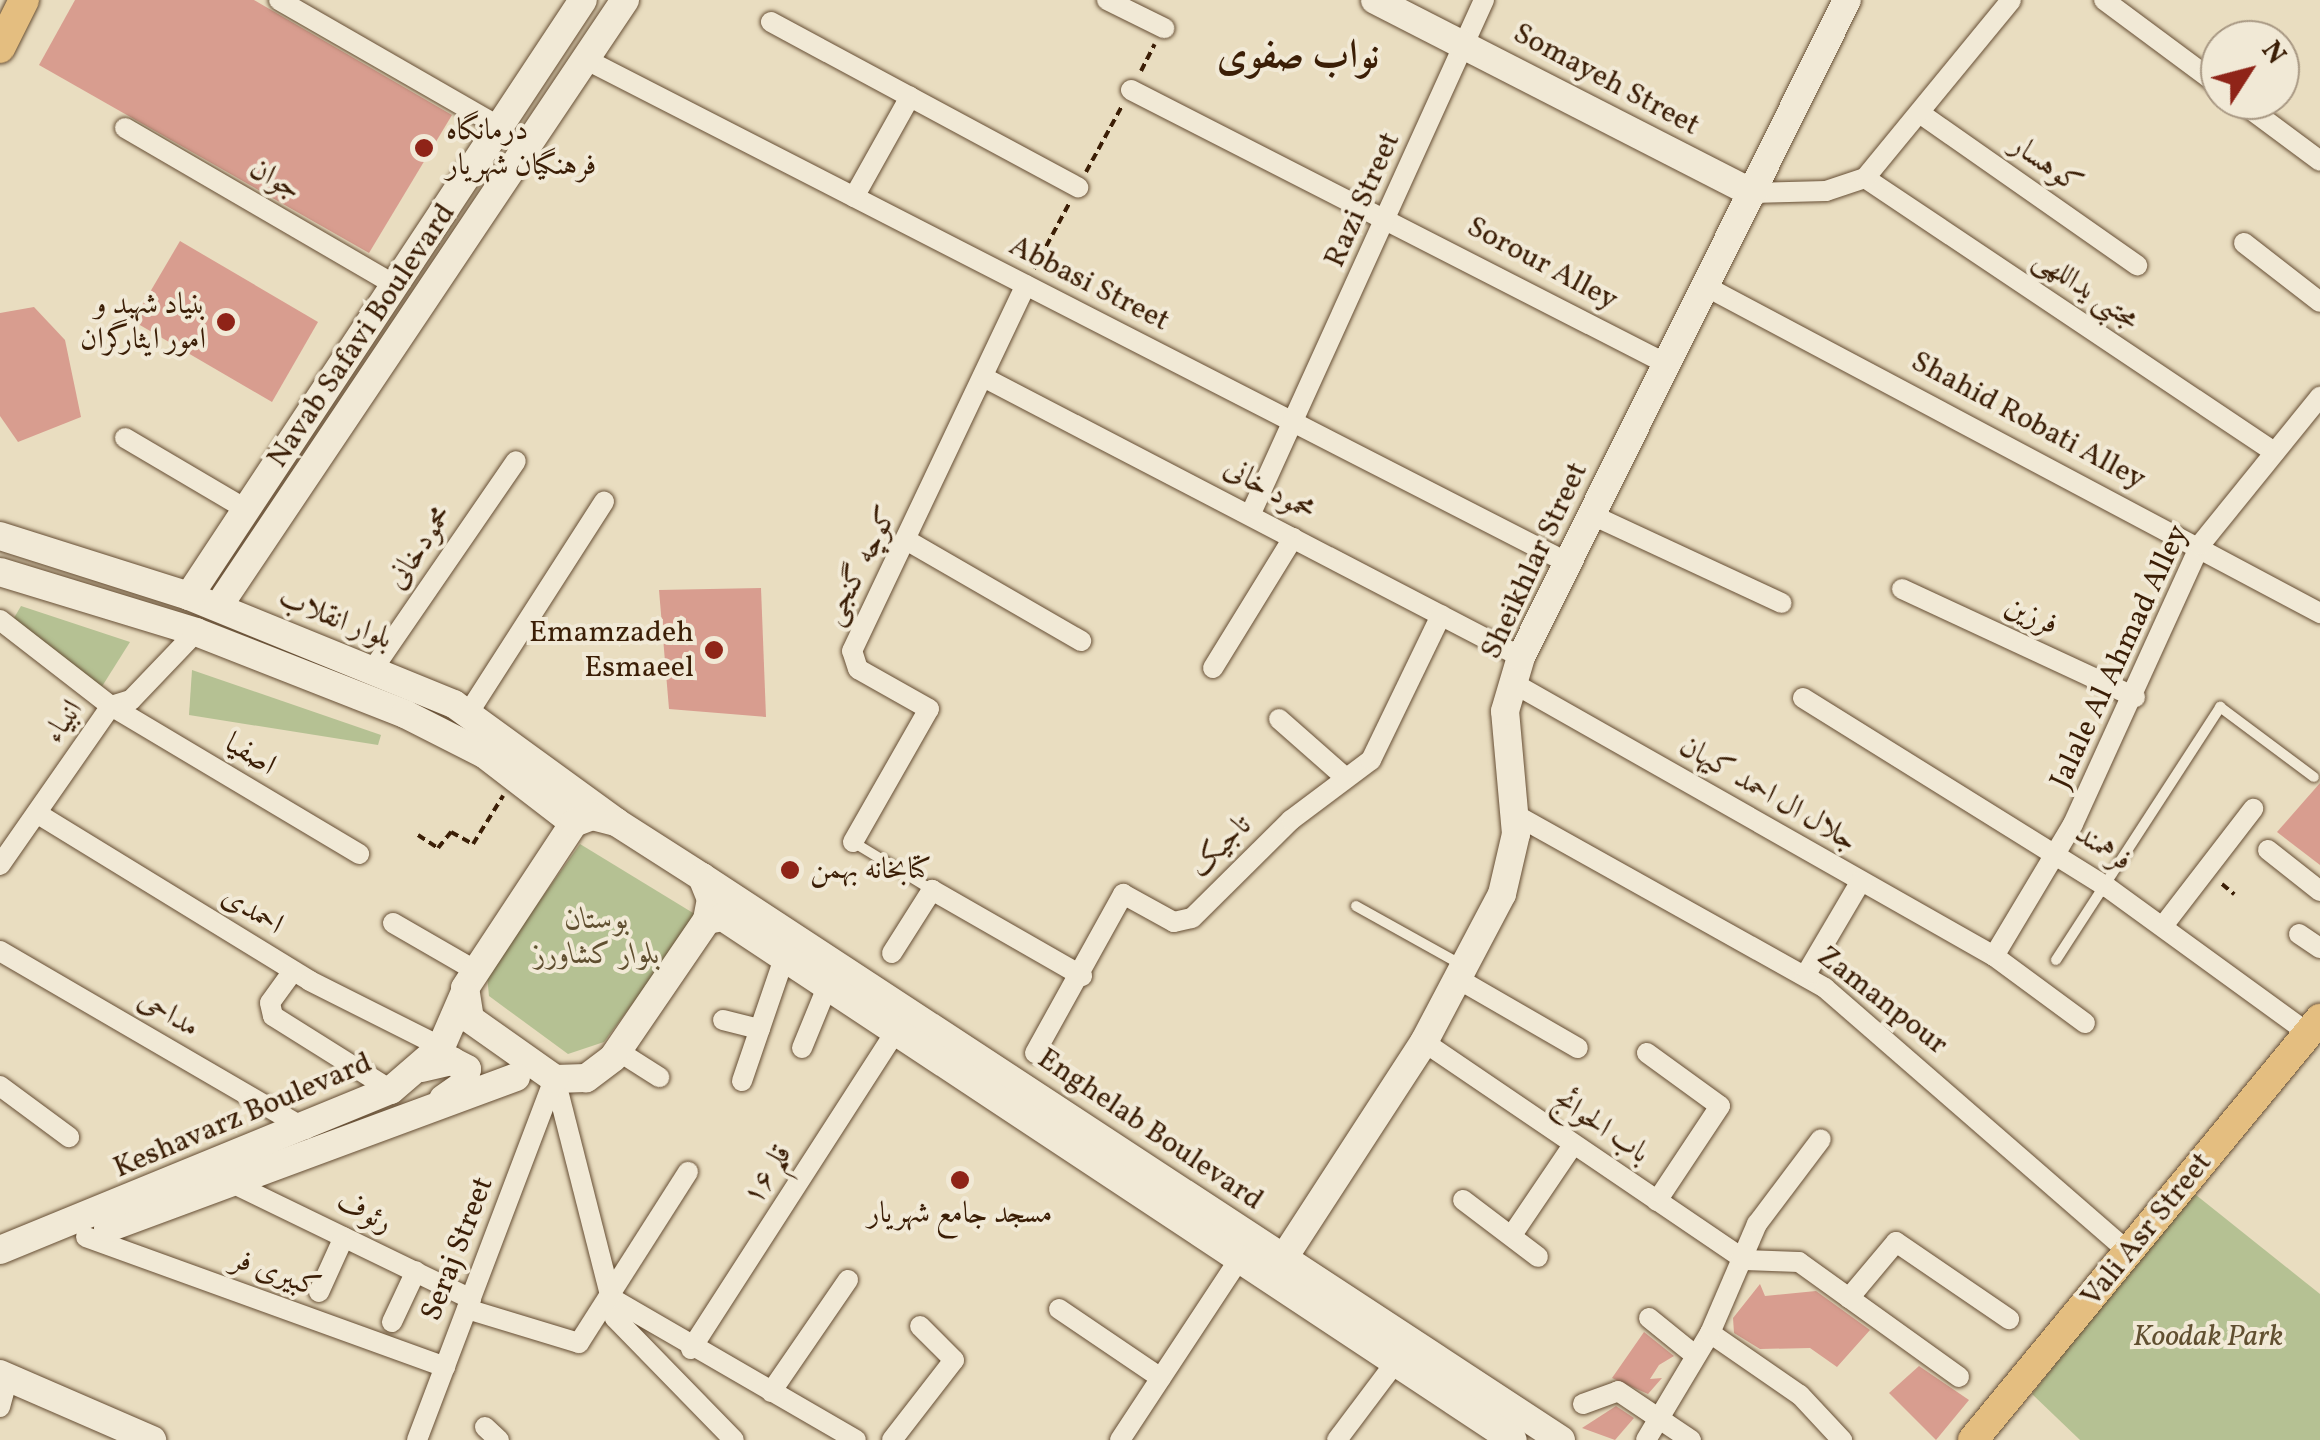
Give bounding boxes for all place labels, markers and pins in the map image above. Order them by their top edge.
place label: درمانگاه فرهنگیان شهریار [446,113,596,184]
marker: درمانگاه فرهنگیان شهریار [411,135,437,161]
place label: بنیاد شهید و امور ایثارگران [80,287,206,358]
marker: بنیاد شهید و امور ایثارگران [215,311,237,333]
place label: Emamzadeh Esmaeel [529,615,694,686]
marker: Emamzadeh Esmaeel [703,639,725,661]
place label: کتابخانه بهمن [810,852,931,888]
marker: کتابخانه بهمن [779,859,801,881]
marker: مسجد جامع شهریار [949,1169,971,1191]
place label: مسجد جامع شهریار [868,1196,1052,1232]

